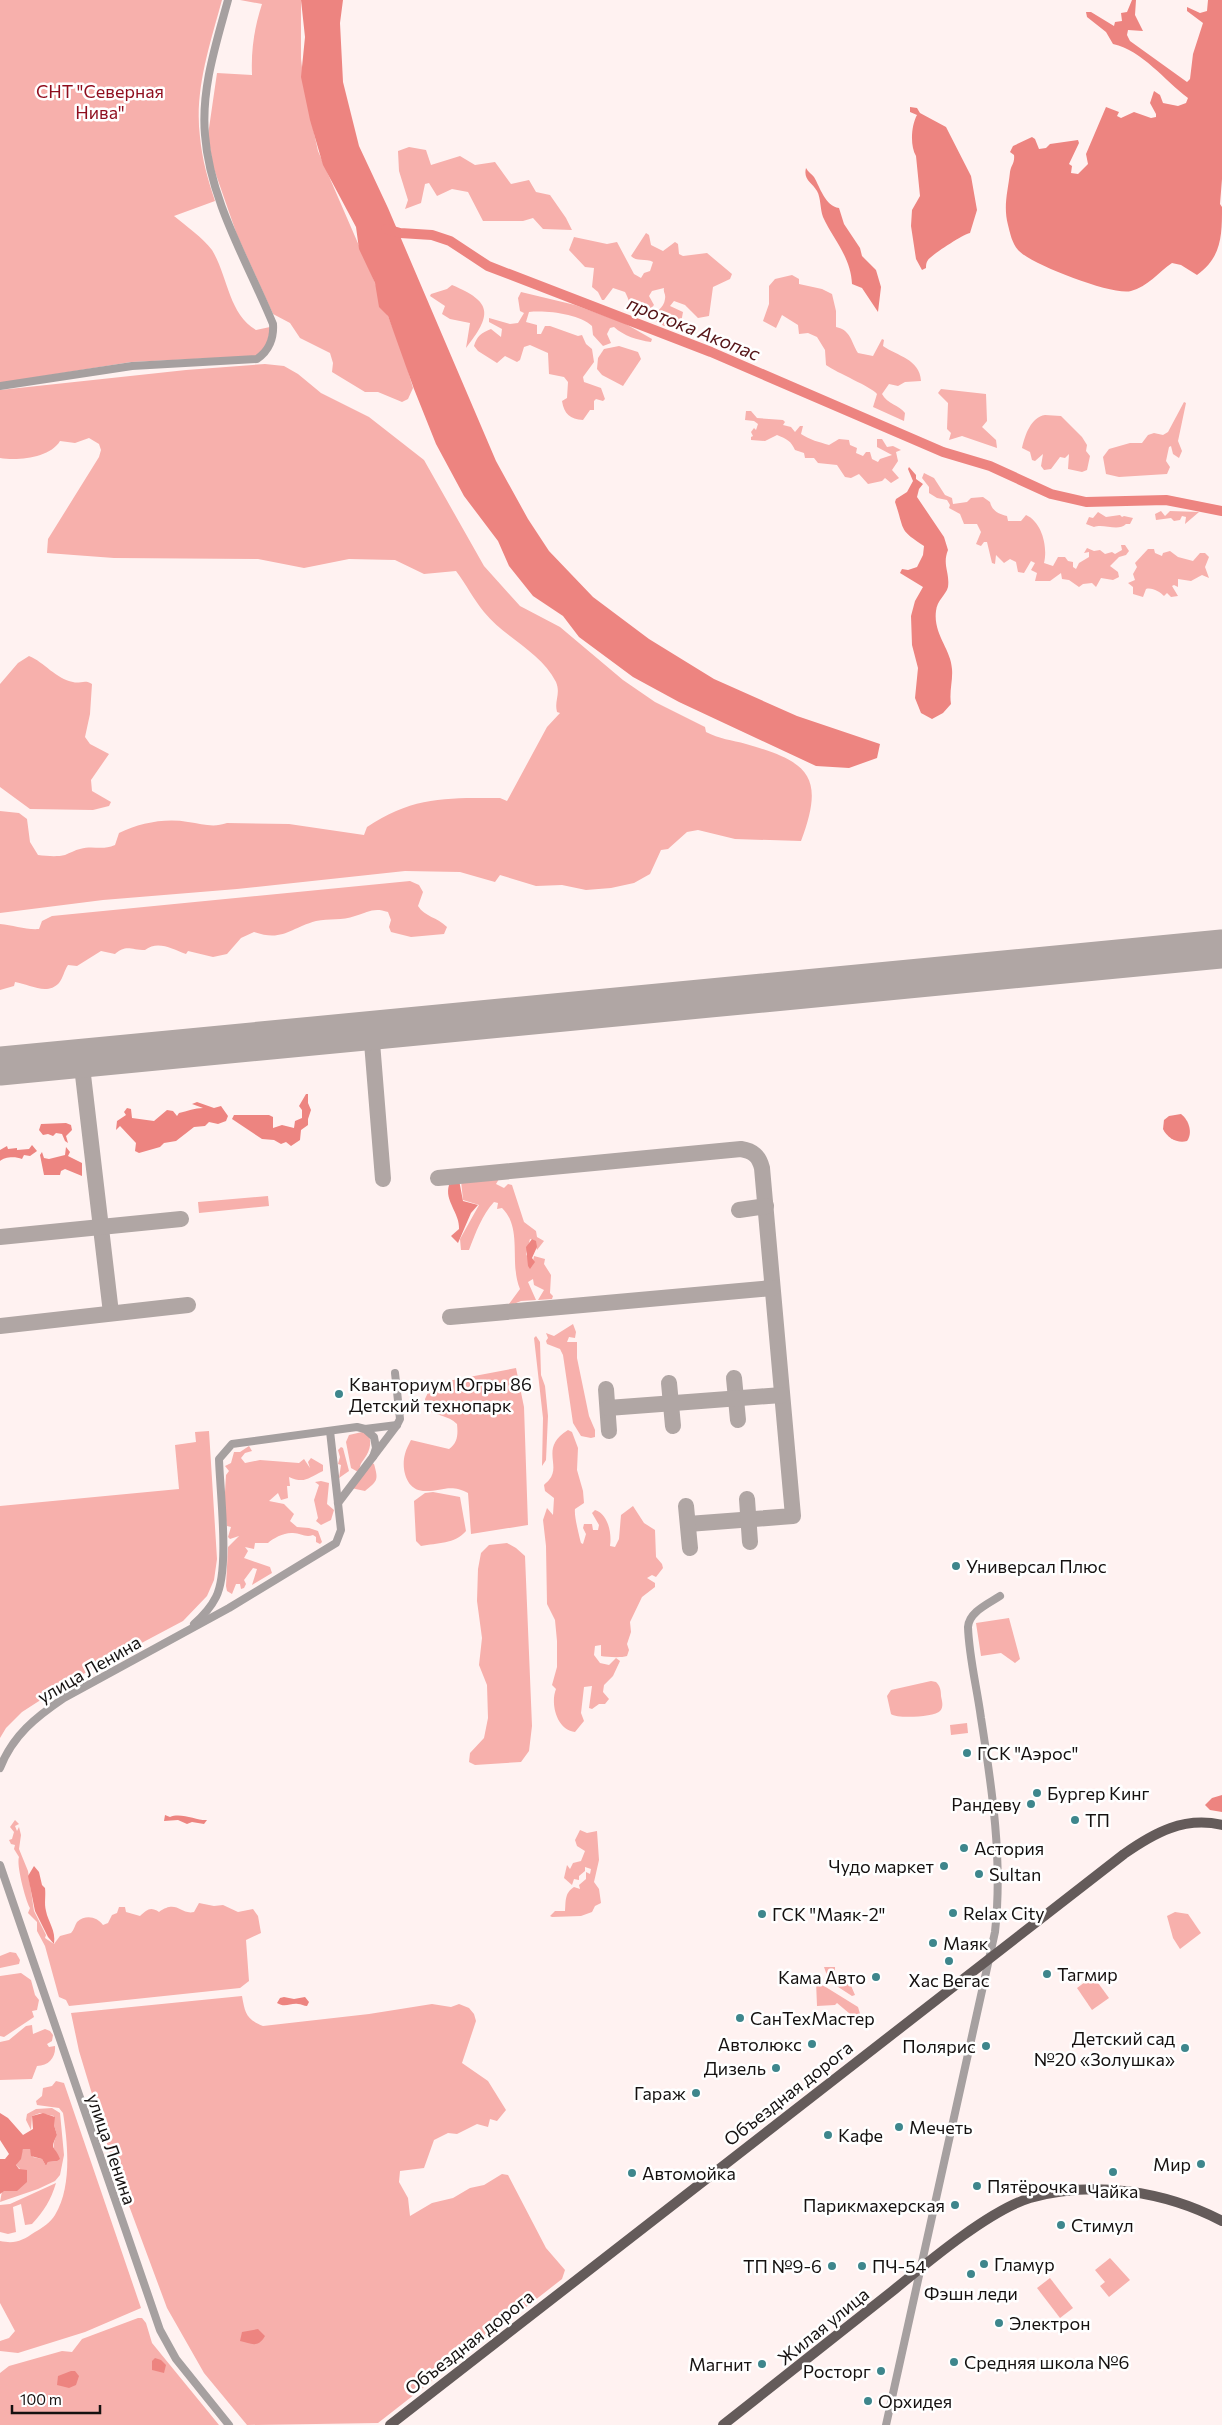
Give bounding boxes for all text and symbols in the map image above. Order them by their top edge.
park label: СНТ "Северная Нива" [36,80,164,123]
water label: протока Акопас [624,291,764,365]
place label: Кванториум Югры 86 Детский технопарк [349,1373,532,1416]
marker: Кванториум Югры 86 Детский технопарк [333,1388,345,1400]
place label: Универсал Плюс [966,1555,1107,1577]
marker: Универсал Плюс [950,1560,962,1572]
street label: улица Ленина [33,1631,145,1707]
place label: ГСК "Аэрос" [977,1742,1078,1764]
marker: ГСК "Аэрос" [961,1747,973,1759]
place label: Бургер Кинг [1047,1782,1150,1804]
marker: Бургер Кинг [1031,1787,1043,1799]
place label: Рандеву [951,1793,1021,1815]
marker: Рандеву [1025,1798,1037,1810]
place label: ТП [1085,1809,1110,1831]
marker: ТП [1069,1814,1081,1826]
place label: Астория [974,1837,1044,1859]
marker: Астория [958,1842,970,1854]
place label: Чудо маркет [829,1855,935,1877]
marker: Чудо маркет [938,1860,950,1872]
place label: Sultan [989,1863,1041,1885]
marker: Sultan [973,1868,985,1880]
place label: Relax City [963,1902,1045,1924]
place label: ГСК "Маяк-2" [772,1903,886,1925]
marker: Relax City [947,1907,959,1919]
marker: ГСК "Маяк-2" [756,1908,768,1920]
place label: Маяк [943,1932,989,1954]
marker: Маяк [927,1937,939,1949]
marker: Хас Вегас [943,1955,955,1967]
place label: Тагмир [1057,1963,1118,1985]
place label: Кама Авто [778,1966,866,1988]
marker: Тагмир [1041,1968,1053,1980]
place label: Хас Вегас [908,1969,990,1991]
marker: Кама Авто [870,1971,882,1983]
place label: СанТехМастер [750,2007,875,2029]
marker: СанТехМастер [734,2012,746,2024]
place label: Детский сад №20 «Золушка» [1034,2027,1175,2070]
place label: Автолюкс [718,2033,802,2055]
place label: Полярис [902,2035,976,2057]
street label: Объездная дорога [719,2036,857,2150]
marker: Автолюкс [806,2038,818,2050]
marker: Полярис [980,2040,992,2052]
marker: Детский сад №20 «Золушка» [1179,2042,1191,2054]
place label: Дизель [704,2057,766,2079]
marker: Дизель [770,2062,782,2074]
place label: Гараж [634,2082,686,2104]
marker: Гараж [690,2087,702,2099]
street label: улица Ленина [83,2091,141,2207]
place label: Мечеть [909,2116,972,2138]
marker: Мечеть [893,2121,905,2133]
place label: Кафе [838,2124,883,2146]
marker: Кафе [822,2129,834,2141]
place label: Мир [1153,2153,1191,2175]
marker: Мир [1195,2158,1207,2170]
place label: Автомойка [642,2162,736,2184]
marker: Чайка [1107,2166,1119,2178]
marker: Автомойка [626,2167,638,2179]
place label: Пятёрочка [987,2175,1078,2197]
marker: Пятёрочка [971,2180,983,2192]
place label: Чайка [1088,2180,1138,2202]
place label: Парикмахерская [803,2194,945,2216]
marker: Парикмахерская [949,2199,961,2211]
place label: Стимул [1071,2214,1134,2236]
marker: Стимул [1055,2219,1067,2231]
place label: Гламур [994,2253,1055,2275]
place label: ТП №9-6 [743,2255,822,2277]
place label: ПЧ-54 [872,2255,927,2277]
marker: Гламур [978,2258,990,2270]
marker: ТП №9-6 [826,2260,838,2272]
marker: ПЧ-54 [856,2260,868,2272]
marker: Фэшн леди [965,2268,977,2280]
place label: Фэшн леди [924,2282,1018,2304]
street label: Жилая улица [773,2283,873,2369]
street label: Объездная дорога [400,2285,538,2399]
place label: Электрон [1009,2312,1091,2334]
marker: Электрон [993,2317,1005,2329]
place label: Средняя школа №6 [964,2351,1130,2373]
place label: Магнит [689,2353,753,2375]
marker: Средняя школа №6 [948,2356,960,2368]
marker: Магнит [756,2358,768,2370]
place label: Росторг [803,2360,871,2382]
marker: Росторг [875,2365,887,2377]
scale bar [12,2382,100,2414]
text: 100 m [20,2390,62,2408]
place label: Орхидея [878,2390,952,2412]
marker: Орхидея [862,2395,874,2407]

